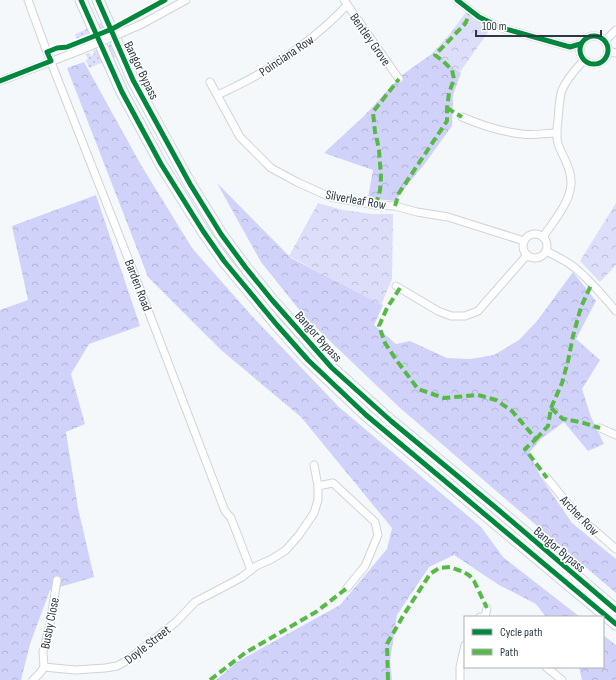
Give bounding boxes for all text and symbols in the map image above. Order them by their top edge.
street label: Bentley Grove [346,10,394,69]
scale bar [476,12,601,38]
text: 100 m [482,19,507,34]
street label: Poinciana Row [256,31,318,80]
street label: Bangor Bypass [120,39,162,103]
street label: Silverleaf Row [324,187,388,213]
street label: Barden Road [121,257,155,314]
street label: Bangor Bypass [291,308,345,366]
street label: Archer Row [556,492,603,540]
street label: Bangor Bypass [530,523,589,576]
street label: Busby Close [37,596,63,650]
legend [464,616,604,668]
street label: Doyle Street [121,622,174,668]
text: Cycle path [500,625,542,640]
text: Path [500,645,518,660]

